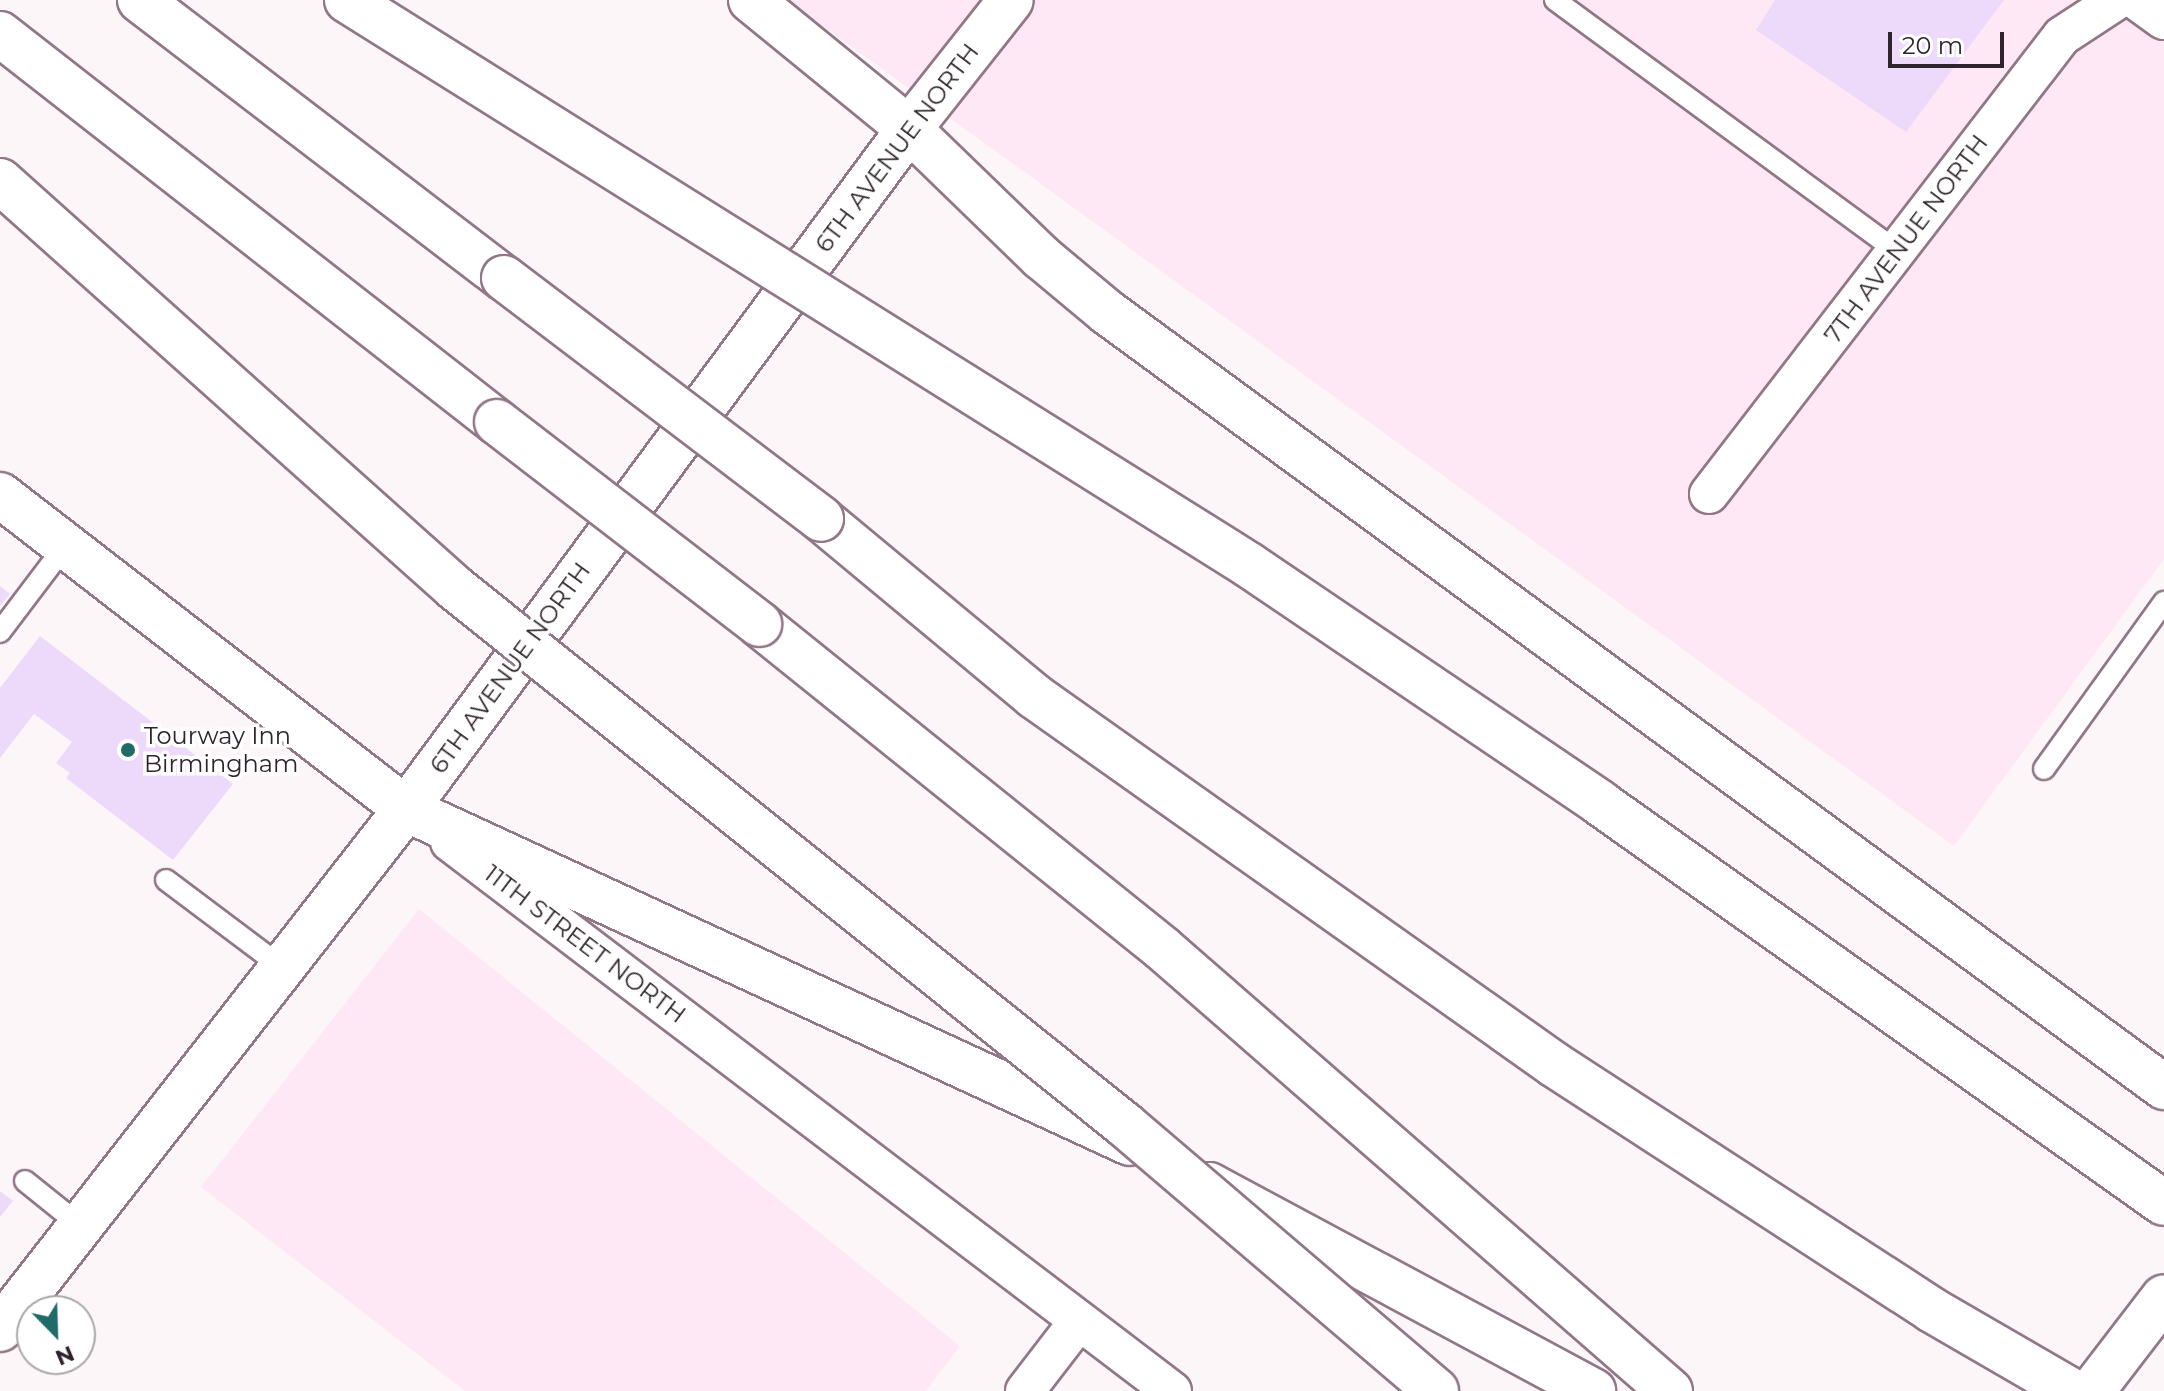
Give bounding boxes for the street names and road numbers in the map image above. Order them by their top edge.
street label: 6TH AVENUE NORTH [809,38,985,258]
street label: 7TH AVENUE NORTH [1818,129,1994,349]
street label: 6TH AVENUE NORTH [424,557,596,779]
street label: 11TH STREET NORTH [479,859,691,1029]

